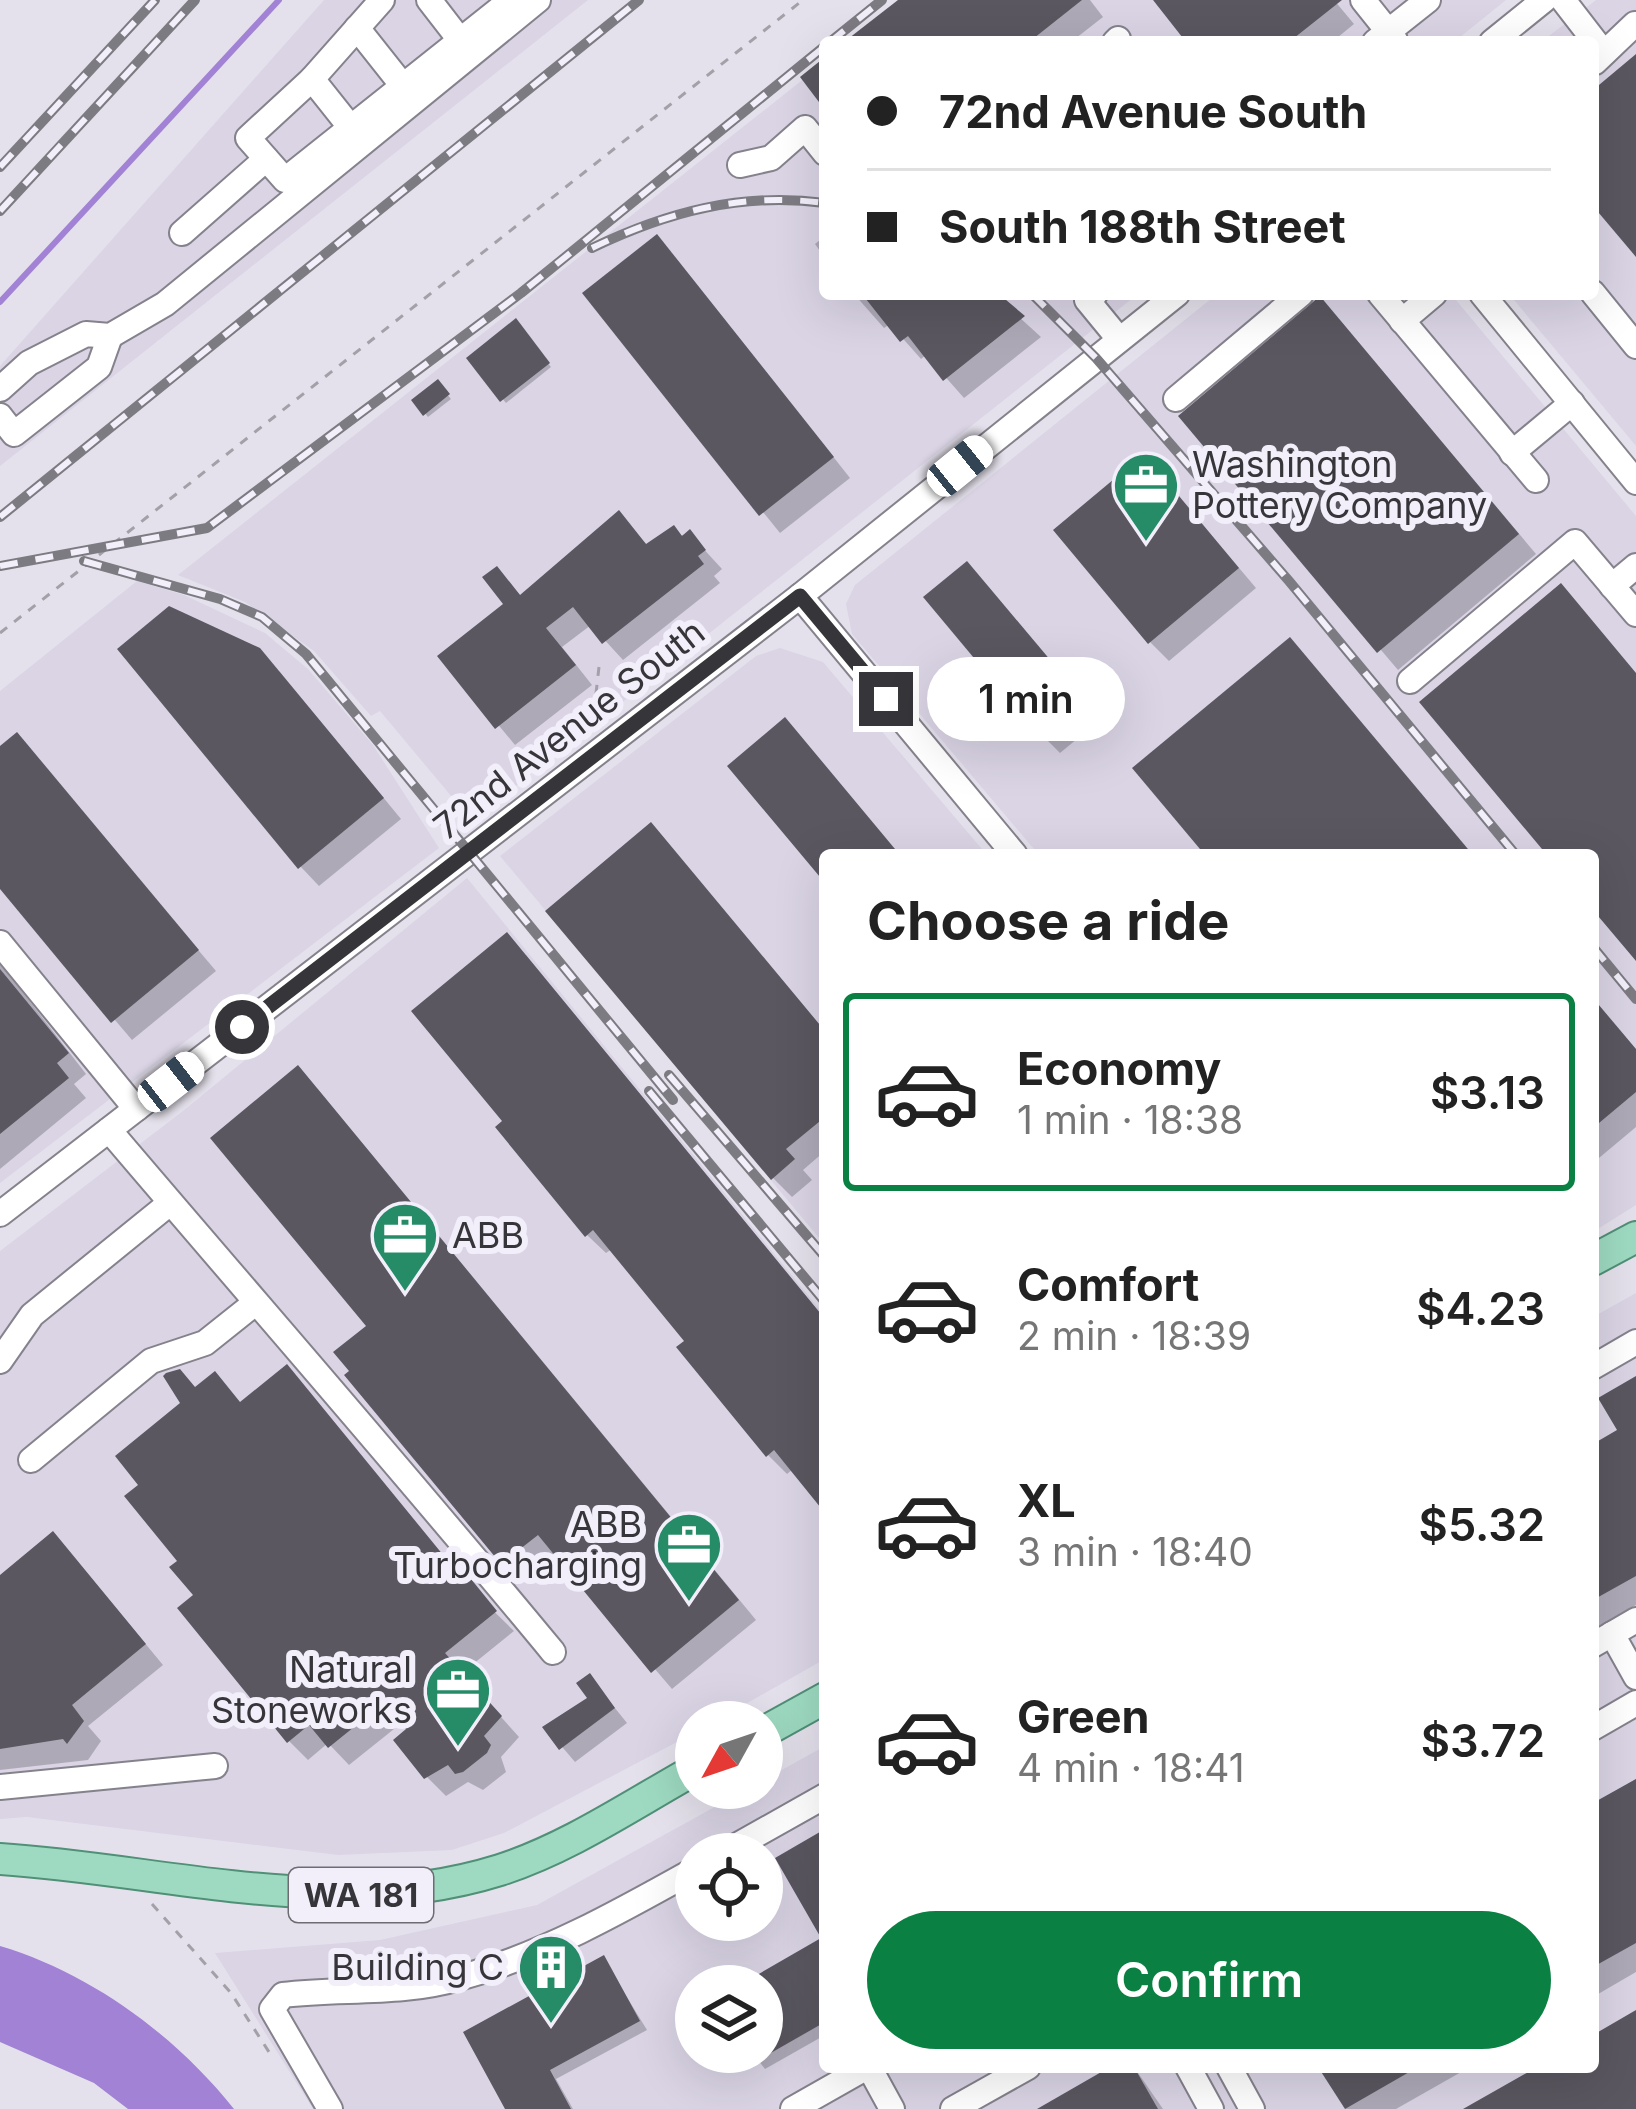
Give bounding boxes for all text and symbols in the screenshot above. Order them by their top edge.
text: 72nd Avenue South [939,84,1367,139]
text: South 188th Street [939,199,1346,254]
car [921,429,999,503]
place label: Washington Pottery Company [1192,442,1487,527]
office icon: Washington Pottery Company [1111,450,1181,544]
street label: 72nd Avenue South [425,610,713,848]
callout: 1 min [928,657,1126,741]
route end [859,672,913,726]
text: 1 min [978,675,1074,722]
text: Choose a ride [867,888,1229,953]
route start [215,1000,269,1054]
icon: car [873,1038,981,1146]
text: Economy [1017,1041,1221,1096]
car [132,1046,210,1118]
text: $3.13 [1430,1065,1545,1120]
text: 1 min · 18:38 [1017,1096,1243,1143]
office icon: ABB [370,1200,440,1294]
place label: ABB [452,1213,524,1257]
icon: car [873,1254,981,1362]
text: Comfort [1017,1257,1199,1312]
text: $4.23 [1416,1281,1545,1336]
text: 2 min · 18:39 [1017,1312,1251,1359]
icon: car [873,1470,981,1578]
text: XL [1017,1473,1076,1528]
text: $5.32 [1419,1497,1545,1552]
place label: ABB Turbocharging [393,1502,642,1587]
office icon: ABB Turbocharging [654,1510,724,1604]
text: 3 min · 18:40 [1017,1528,1253,1575]
place label: Natural Stoneworks [211,1647,412,1732]
office icon: Natural Stoneworks [423,1655,493,1749]
icon: car [873,1686,981,1794]
text: Green [1017,1689,1150,1744]
north arrow [675,1701,783,1809]
map controls [675,1701,783,2073]
text: $3.72 [1421,1713,1545,1768]
text: 4 min · 18:41 [1017,1744,1245,1791]
button: locate [675,1833,783,1941]
road number: WA 181 [289,1868,433,1922]
button: Confirm [867,1911,1551,2049]
building icon: Building C [516,1932,586,2026]
place label: Building C [331,1945,504,1989]
button: layers [675,1965,783,2073]

